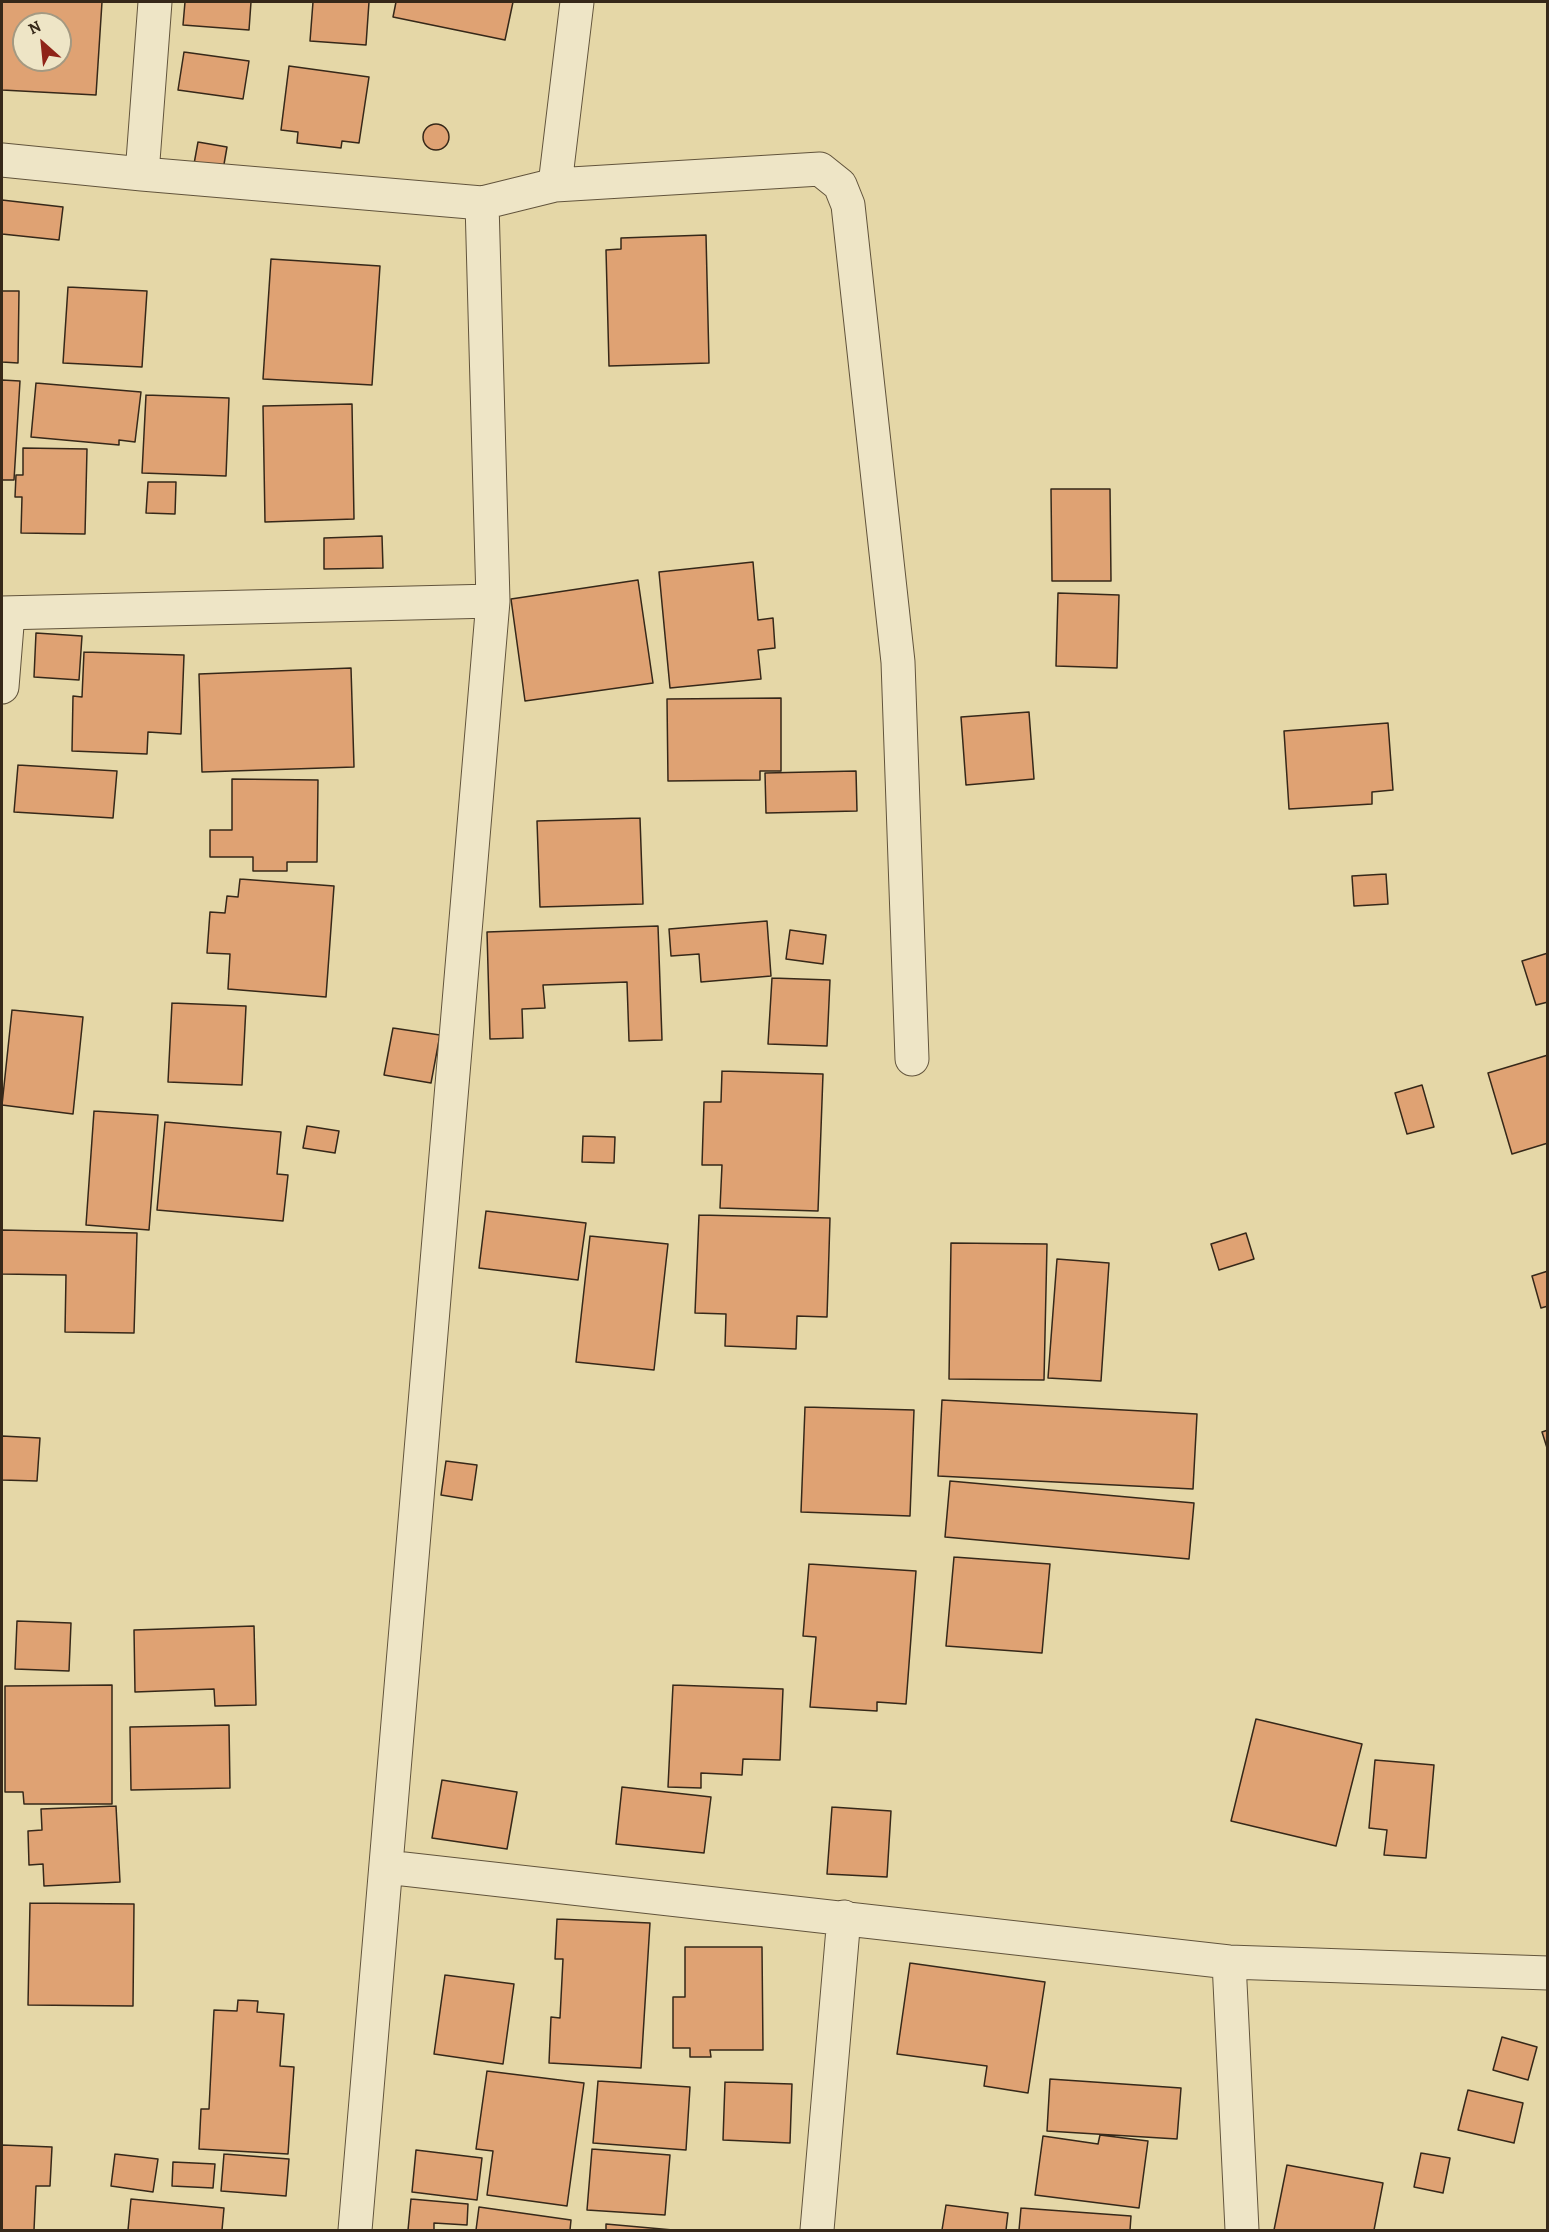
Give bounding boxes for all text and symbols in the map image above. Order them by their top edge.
north arrow [12,12,72,72]
text: N [25,15,45,40]

